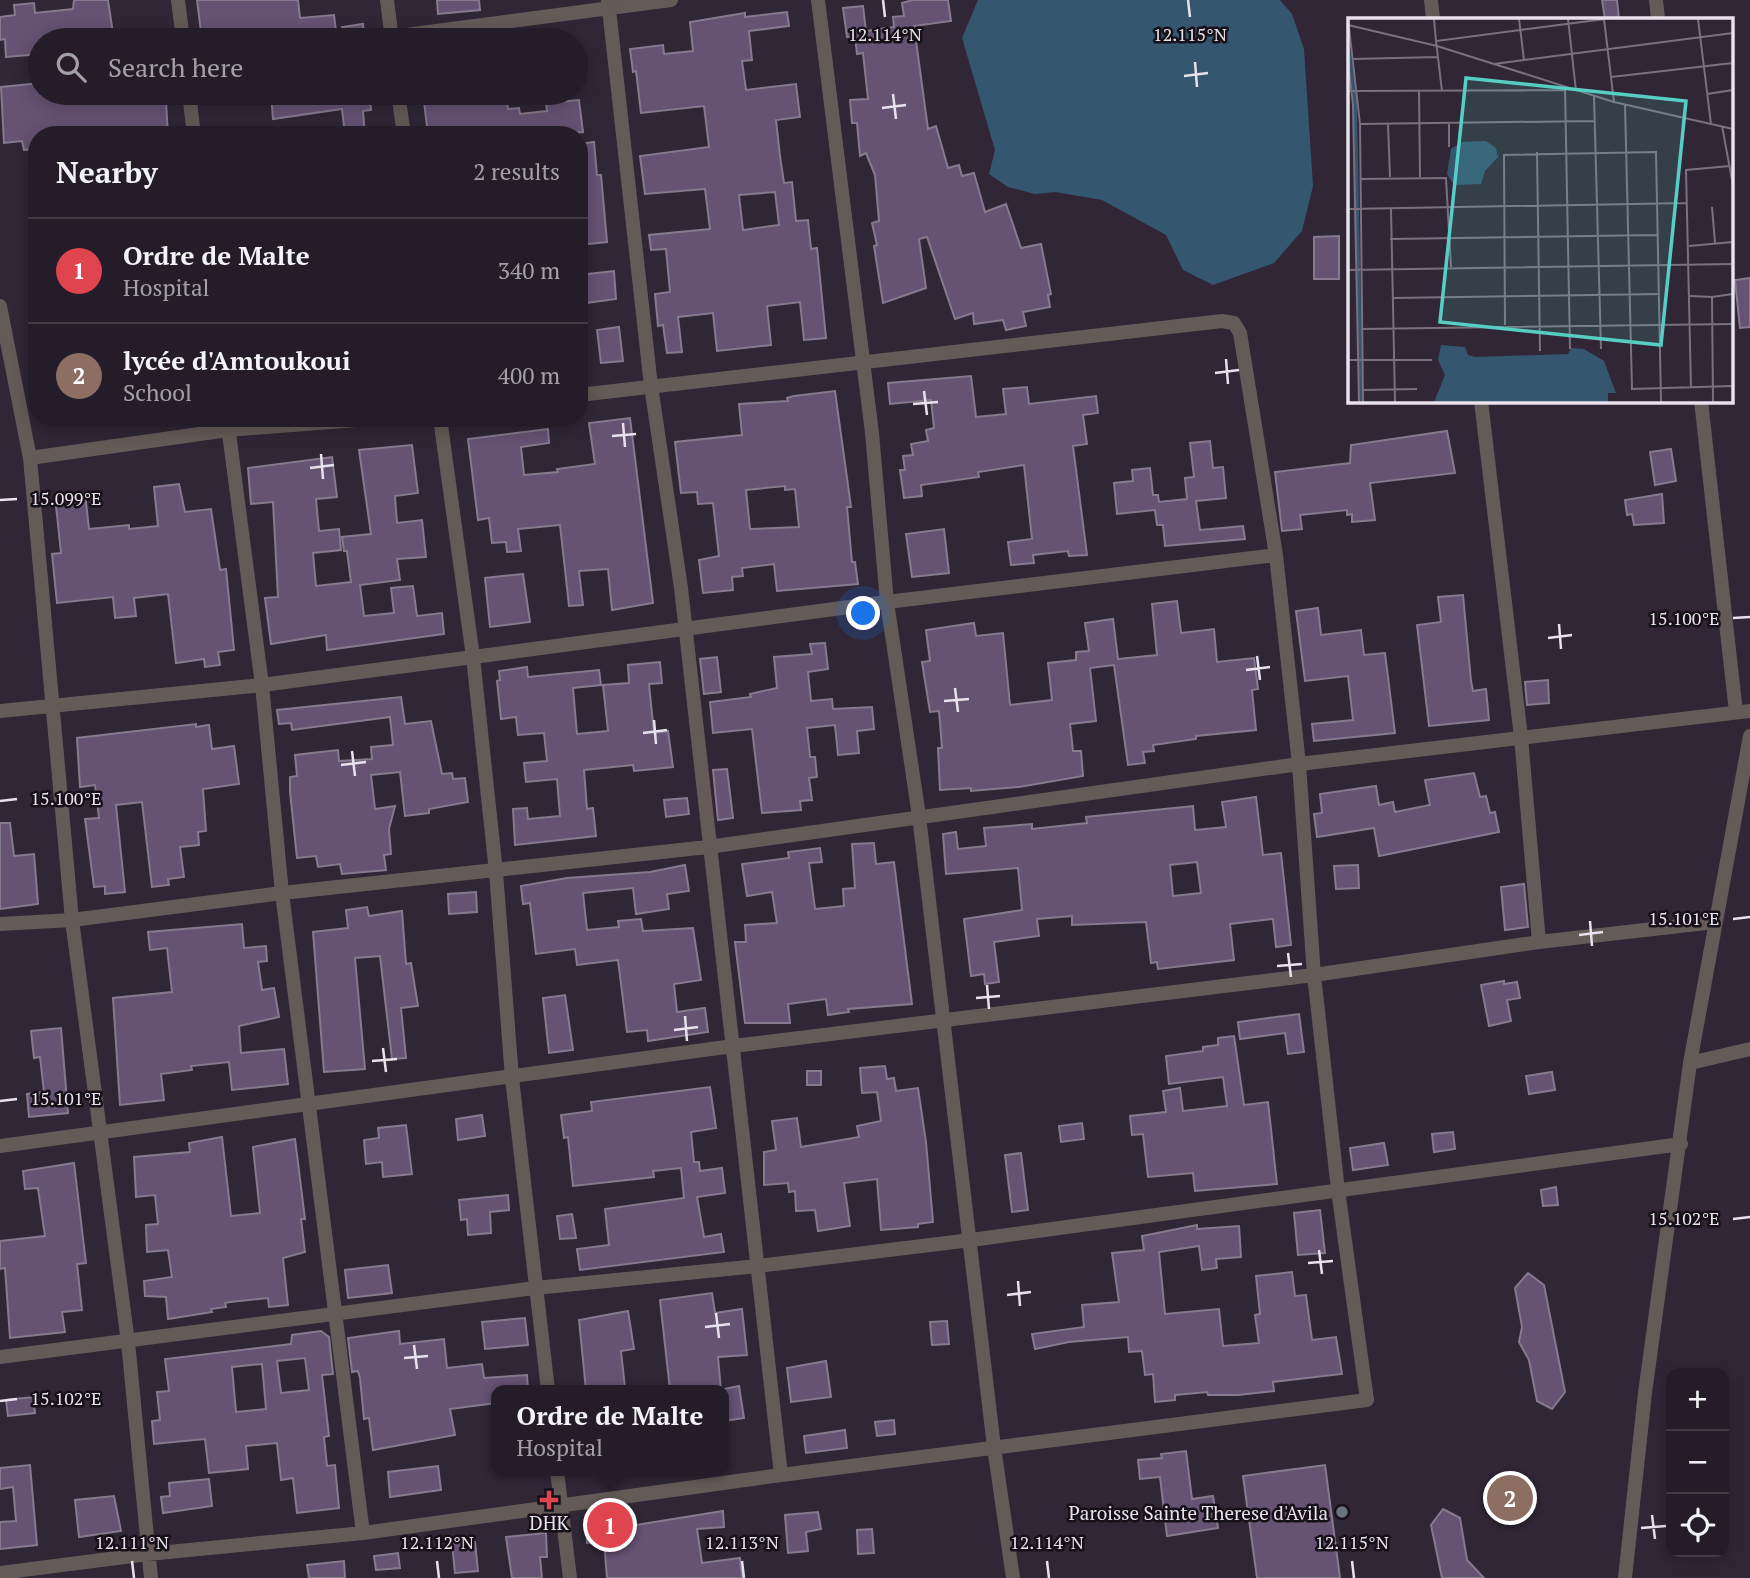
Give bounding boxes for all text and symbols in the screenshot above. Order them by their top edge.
inset map [1348,18,1732,402]
text: 12.114°N [848,22,922,46]
text: 12.115°N [1153,22,1227,46]
search box [28,28,588,105]
icon: search [52,48,90,86]
text: Search here [108,50,243,84]
text: Nearby [56,152,158,192]
text: 2 results [473,156,560,187]
text: Ordre de Malte [123,238,310,272]
text: 1 [73,255,86,286]
text: 340 m [498,255,560,286]
text: Hospital [123,272,209,303]
text: lycée d'Amtoukoui [123,343,351,377]
text: 2 [73,360,86,391]
text: 400 m [498,360,560,391]
text: School [123,377,192,408]
text: 15.099°E [30,486,102,510]
your location [846,596,880,630]
text: 15.100°E [1648,606,1720,630]
text: 15.100°E [30,786,102,810]
text: 15.101°E [1648,906,1720,930]
text: 15.101°E [30,1086,102,1110]
text: 15.102°E [1648,1206,1720,1230]
map controls [1666,1368,1729,1557]
button: + [1666,1368,1729,1431]
popup [491,1385,729,1476]
text: 15.102°E [30,1386,102,1410]
text: Ordre de Malte [517,1398,703,1432]
button: − [1666,1431,1729,1494]
text: Hospital [517,1432,603,1463]
pin: 2 [1487,1472,1533,1524]
marker: DHK [541,1492,557,1508]
button: locate [1666,1494,1729,1557]
pin: 1 [587,1499,633,1551]
place label: Paroisse Sainte Therese d'Avila [1069,1500,1328,1525]
marker: Paroisse Sainte Therese d'Avila [1334,1504,1350,1520]
place label: DHK [529,1510,570,1535]
text: 12.111°N [95,1530,169,1554]
text: 12.112°N [400,1530,474,1554]
text: 12.113°N [705,1530,779,1554]
text: 12.114°N [1010,1530,1084,1554]
text: 12.115°N [1315,1530,1389,1554]

